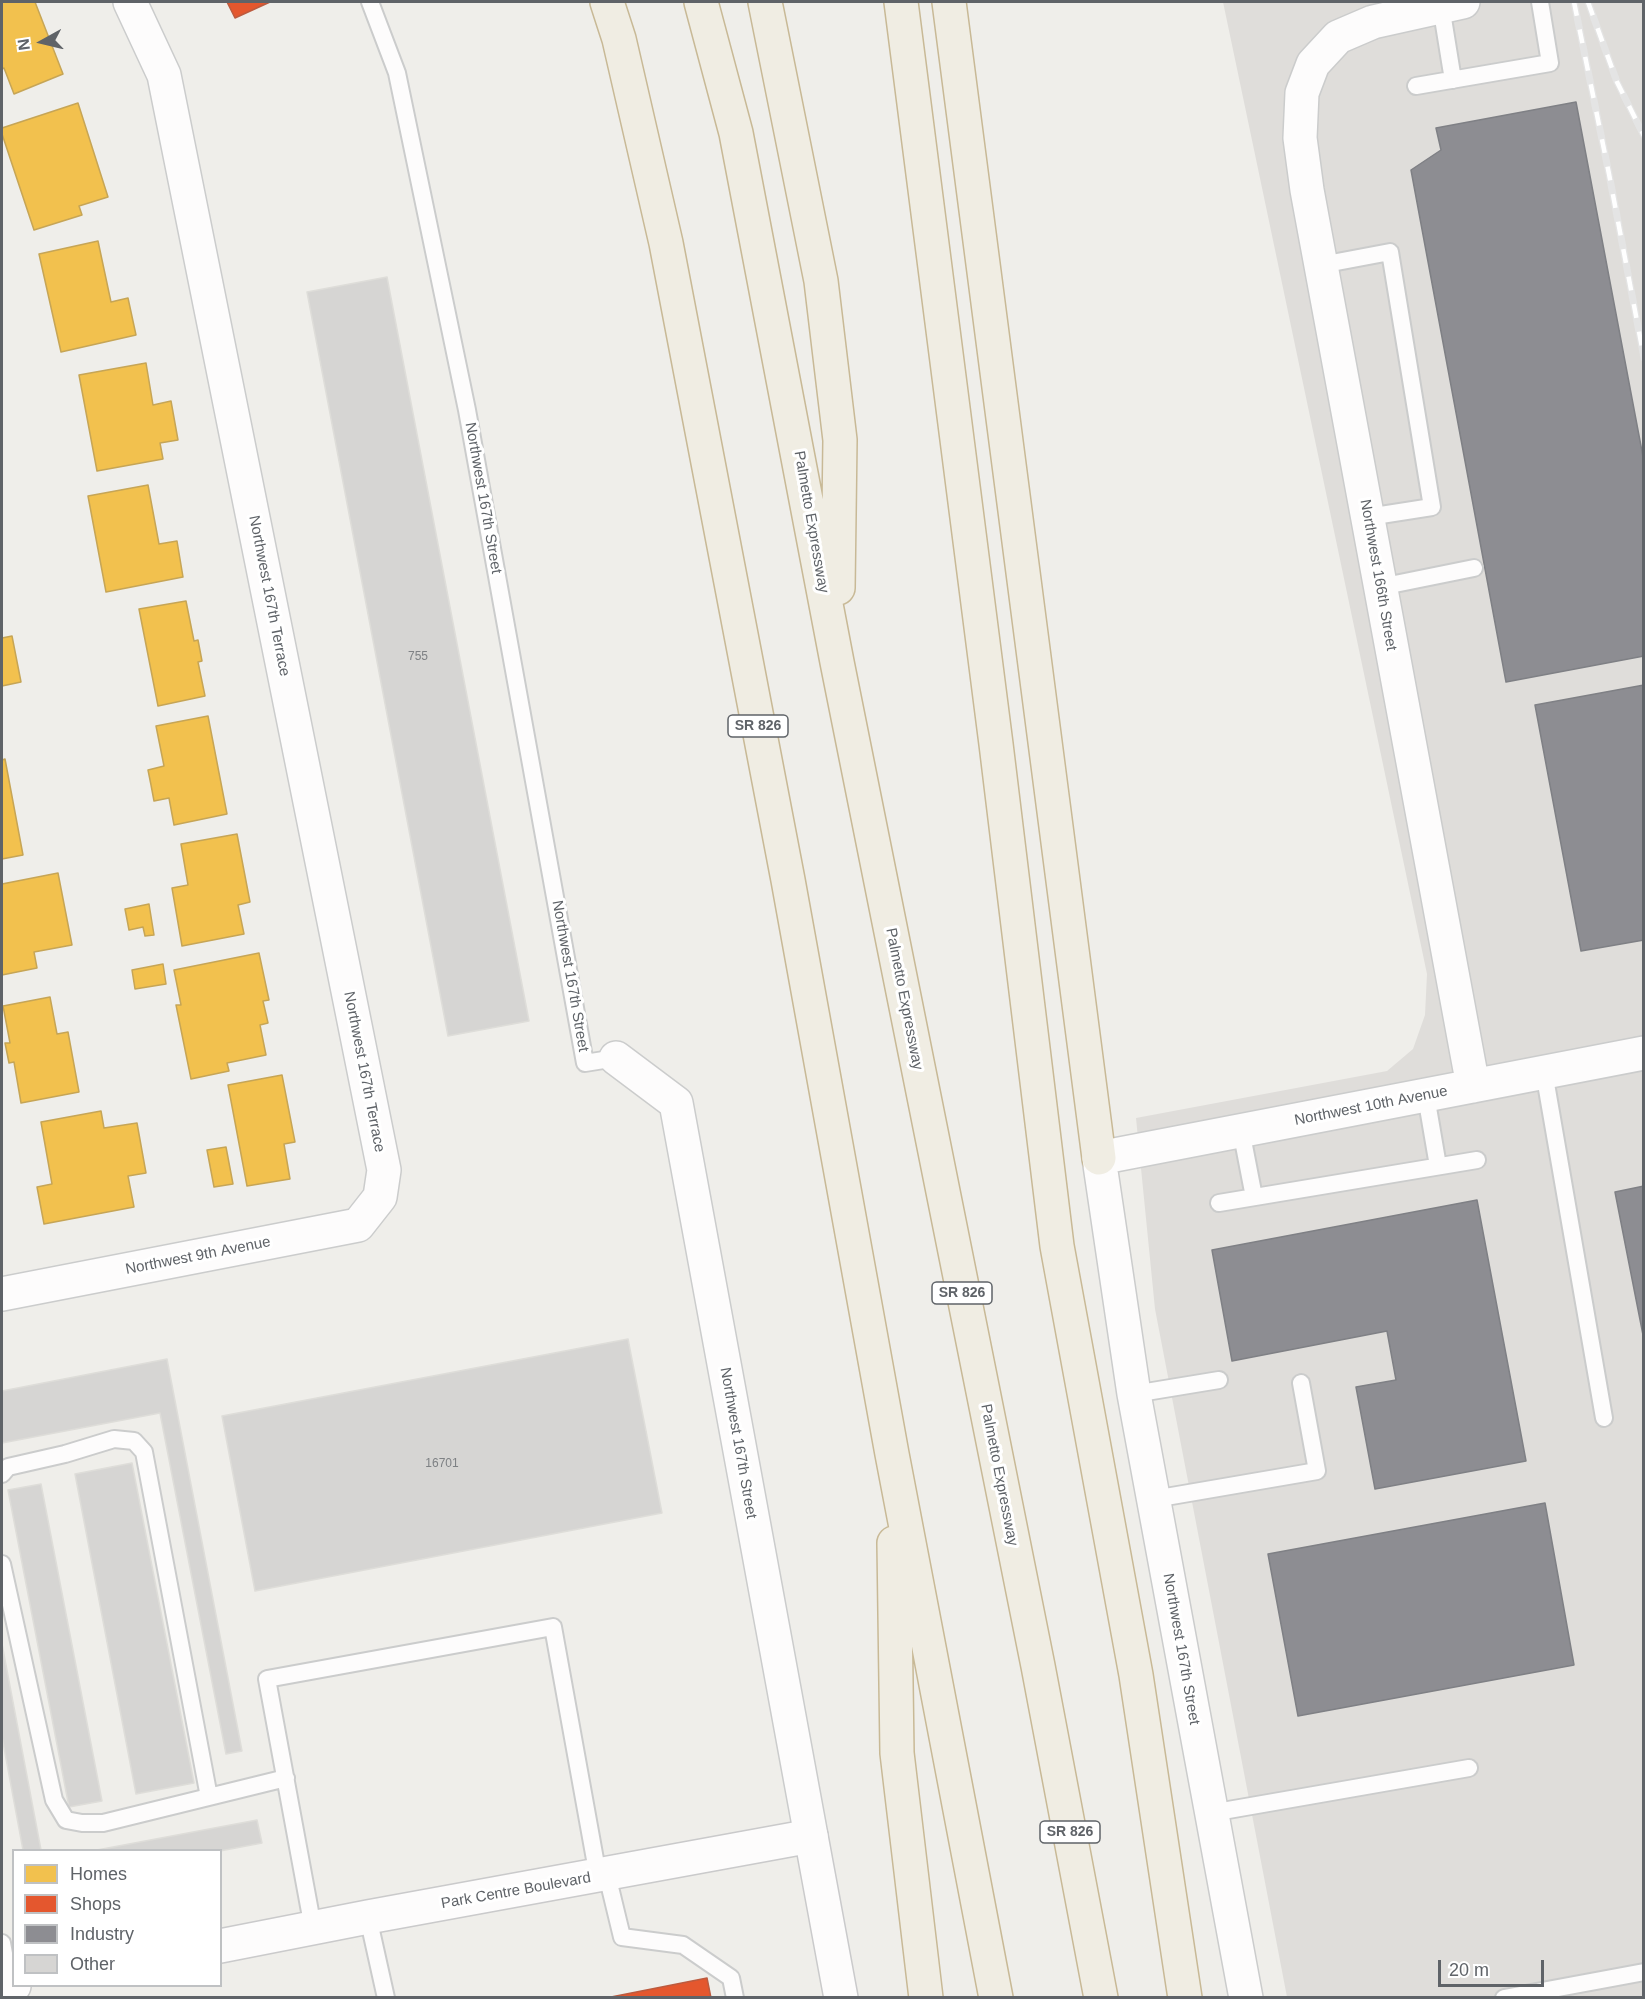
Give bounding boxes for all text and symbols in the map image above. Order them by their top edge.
north arrow [12,12,72,72]
text: N [14,38,33,51]
street label: Northwest 167th Street [461,421,505,575]
street label: Palmetto Expressway [790,449,832,595]
street label: Northwest 166th Street [1356,498,1400,652]
street label: Northwest 167th Terrace [245,514,293,678]
house number: 755 [408,650,428,664]
road number: SR 826 [728,715,788,737]
street label: Northwest 167th Street [548,899,592,1053]
street label: Palmetto Expressway [881,926,927,1072]
street label: Northwest 167th Terrace [340,990,388,1154]
street label: Northwest 10th Avenue [1293,1082,1449,1130]
street label: Northwest 9th Avenue [124,1233,272,1279]
road number: SR 826 [932,1282,992,1304]
street label: Northwest 167th Street [716,1366,760,1520]
street label: Palmetto Expressway [976,1402,1022,1548]
house number: 16701 [425,1457,459,1471]
street label: Northwest 167th Street [1159,1572,1203,1726]
road number: SR 826 [1040,1821,1100,1843]
legend [12,1849,222,1987]
text: Homes [70,1864,127,1884]
street label: Park Centre Boulevard [440,1869,592,1913]
text: Shops [70,1894,121,1914]
text: Industry [70,1924,134,1944]
scale bar [1441,1948,1548,1986]
text: Other [70,1954,115,1974]
text: 20 m [1449,1960,1489,1980]

